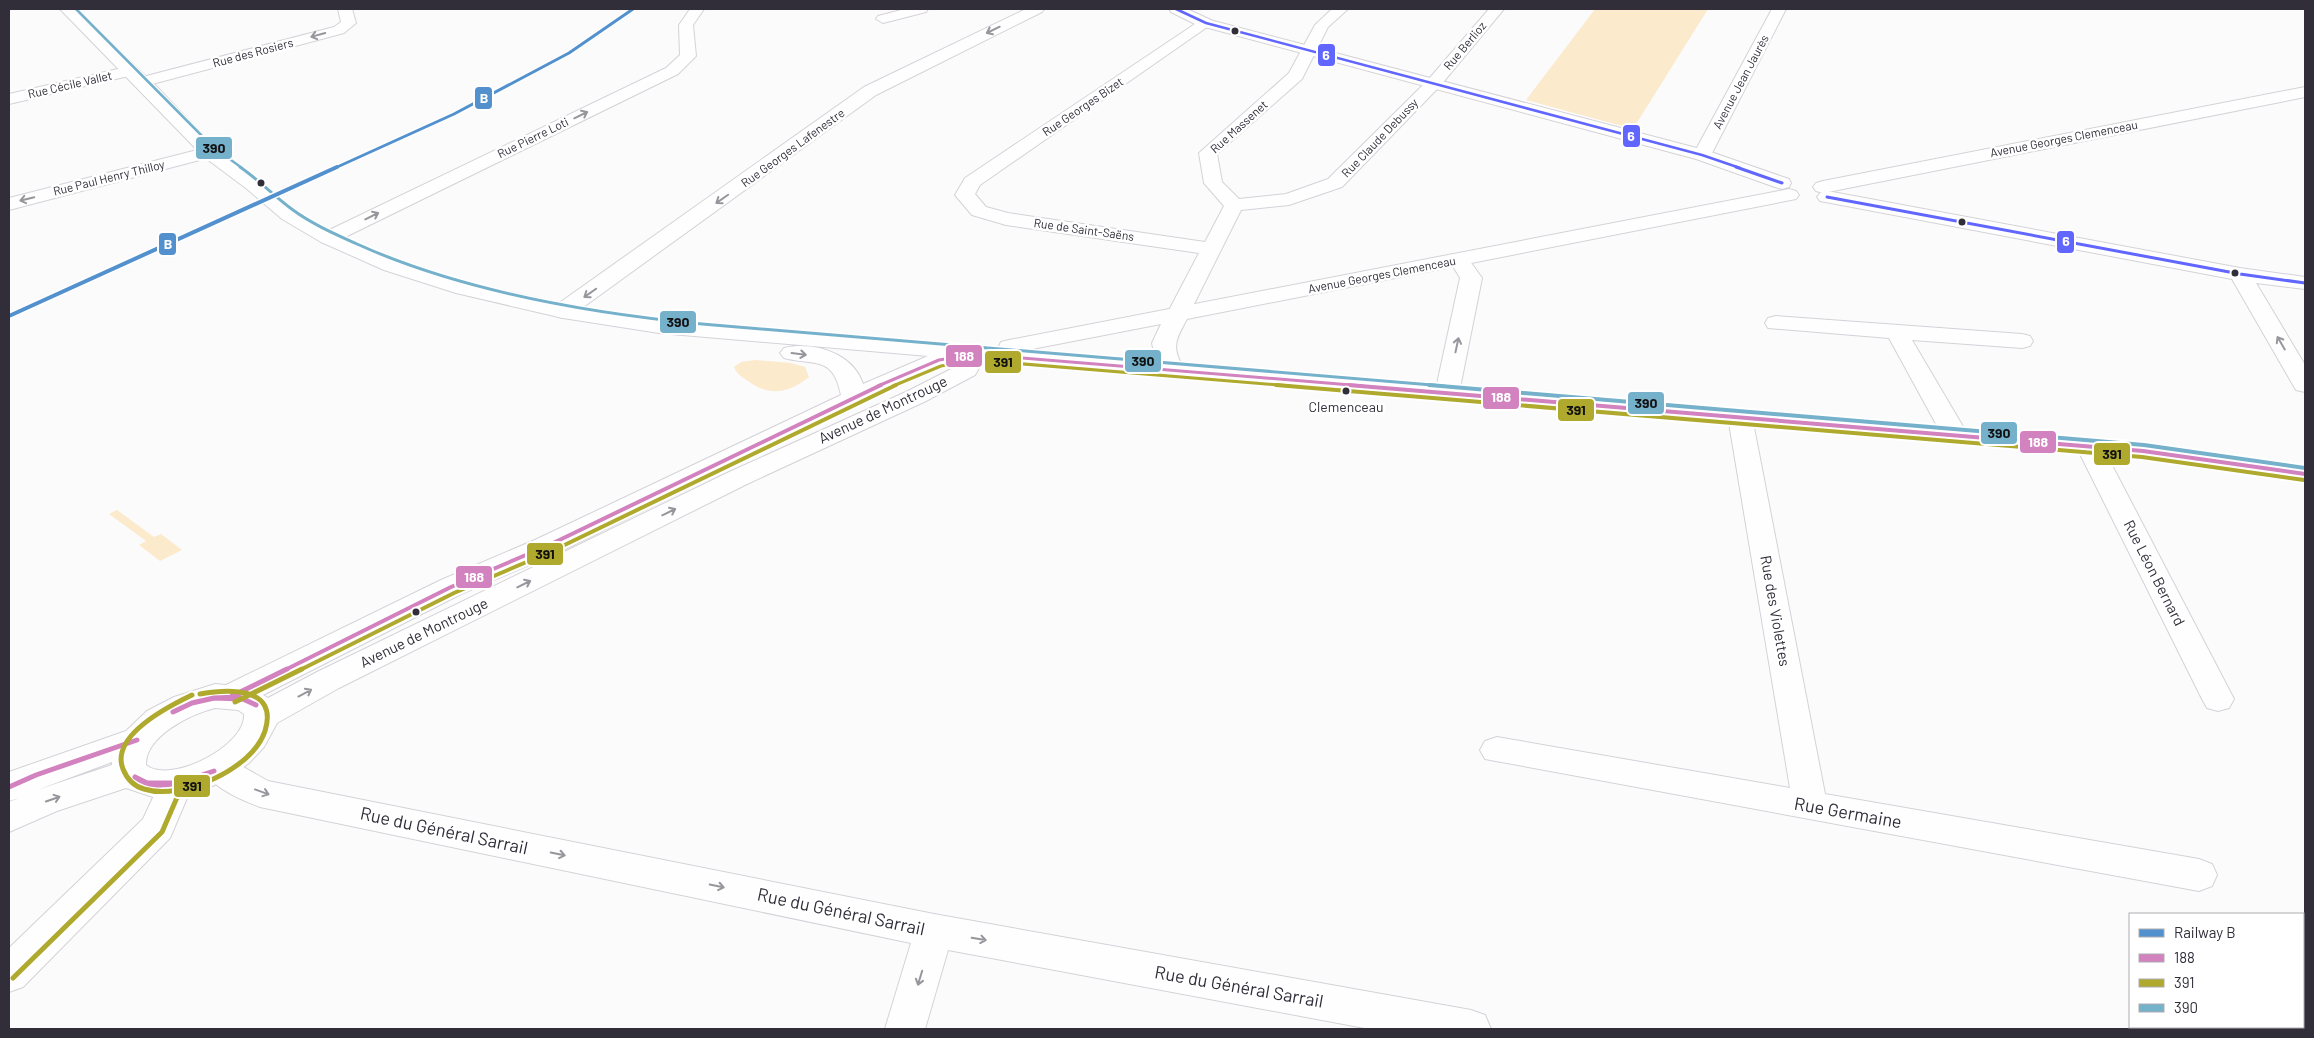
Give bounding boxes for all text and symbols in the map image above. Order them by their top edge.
street label: Rue Berlioz [1440,18,1488,72]
one-way arrow [986,26,1001,36]
unlabelled marker [1230,26,1240,36]
one-way arrow [310,31,326,41]
street label: Avenue Jean Jaurès [1709,32,1771,131]
street label: Rue des Rosiers [211,35,295,70]
line badge: 6 [1317,43,1336,67]
text: 6 [1322,46,1330,63]
street label: Rue Cécile Vallet [26,68,113,101]
street label: Rue Georges Bizet [1039,74,1126,138]
line badge: B [474,86,493,110]
text: B [480,89,488,106]
street label: Rue Claude Debussy [1338,95,1421,180]
street label: Rue Massenet [1207,97,1270,156]
street label: Rue Georges Lafenestre [738,105,847,189]
one-way arrow [573,110,588,119]
street label: Rue Pierre Loti [495,114,570,160]
street label: Avenue Georges Clemenceau [1989,117,2139,159]
line badge: 6 [1622,124,1641,148]
text: 6 [1627,127,1635,144]
line badge: 390 [195,136,233,160]
text: 390 [203,139,226,156]
street label: Rue Paul Henry Thilloy [52,156,166,198]
unlabelled marker [256,178,266,188]
one-way arrow [716,193,729,204]
one-way arrow [19,195,35,205]
one-way arrow [364,211,379,220]
street label: Rue de Saint-Saëns [1033,215,1135,243]
unlabelled marker [1957,217,1967,227]
line badge: 6 [2056,230,2075,254]
line badge: B [158,232,177,256]
text: 6 [2062,232,2070,249]
text: B [164,235,172,252]
street label: Avenue Georges Clemenceau [1307,253,1457,295]
unlabelled marker [2230,268,2240,278]
one-way arrow [583,288,597,298]
line badge: 390 [659,310,697,334]
text: 390 [667,313,690,330]
one-way arrow [2275,337,2285,351]
one-way arrow [1453,338,1462,354]
line badge: 188 [945,344,983,368]
text: 188 [954,347,974,364]
one-way arrow [791,349,807,359]
line badge: 390 [1124,349,1162,373]
line badge: 391 [984,350,1022,374]
text: 390 [1132,352,1155,369]
text: 391 [993,353,1013,370]
street label: Avenue de Montrouge [815,371,950,447]
marker: Clemenceau [1341,386,1351,396]
line badge: 188 [1482,386,1520,410]
text: 188 [1491,388,1511,405]
line badge: 390 [1627,391,1665,415]
text: 390 [1635,394,1658,411]
place label: Clemenceau [1309,398,1383,415]
line badge: 391 [1557,398,1595,422]
text: 391 [1566,401,1586,418]
line badge: 390 [1980,421,2018,445]
text: 390 [1988,424,2011,441]
line badge: 188 [2019,430,2057,454]
text: 188 [2028,433,2048,450]
line badge: 391 [2093,442,2131,466]
text: 391 [2102,445,2122,462]
one-way arrow [661,507,676,516]
street label: Rue Léon Bernard [2120,517,2189,628]
line badge: 391 [526,542,564,566]
text: 391 [535,545,555,562]
street label: Rue des Violettes [1757,554,1795,668]
line badge: 188 [455,565,493,589]
text: 188 [464,568,484,585]
one-way arrow [516,579,531,589]
street label: Avenue de Montrouge [357,593,490,671]
unlabelled marker [411,607,421,617]
one-way arrow [297,688,312,698]
line badge: 391 [173,774,211,798]
text: 391 [182,777,202,794]
one-way arrow [254,788,269,797]
street label: Rue Germaine [1793,792,1904,832]
one-way arrow [45,793,61,803]
street label: Rue du Général Sarrail [358,802,530,859]
one-way arrow [549,850,565,859]
one-way arrow [708,882,724,892]
street label: Rue du Général Sarrail [755,883,927,940]
legend [2129,913,2304,1028]
text: Railway B [2174,923,2236,941]
one-way arrow [971,935,987,945]
text: 188 [2174,948,2195,966]
street label: Rue du Général Sarrail [1153,960,1325,1012]
one-way arrow [915,969,925,985]
text: 391 [2174,973,2195,991]
text: 390 [2174,998,2198,1016]

